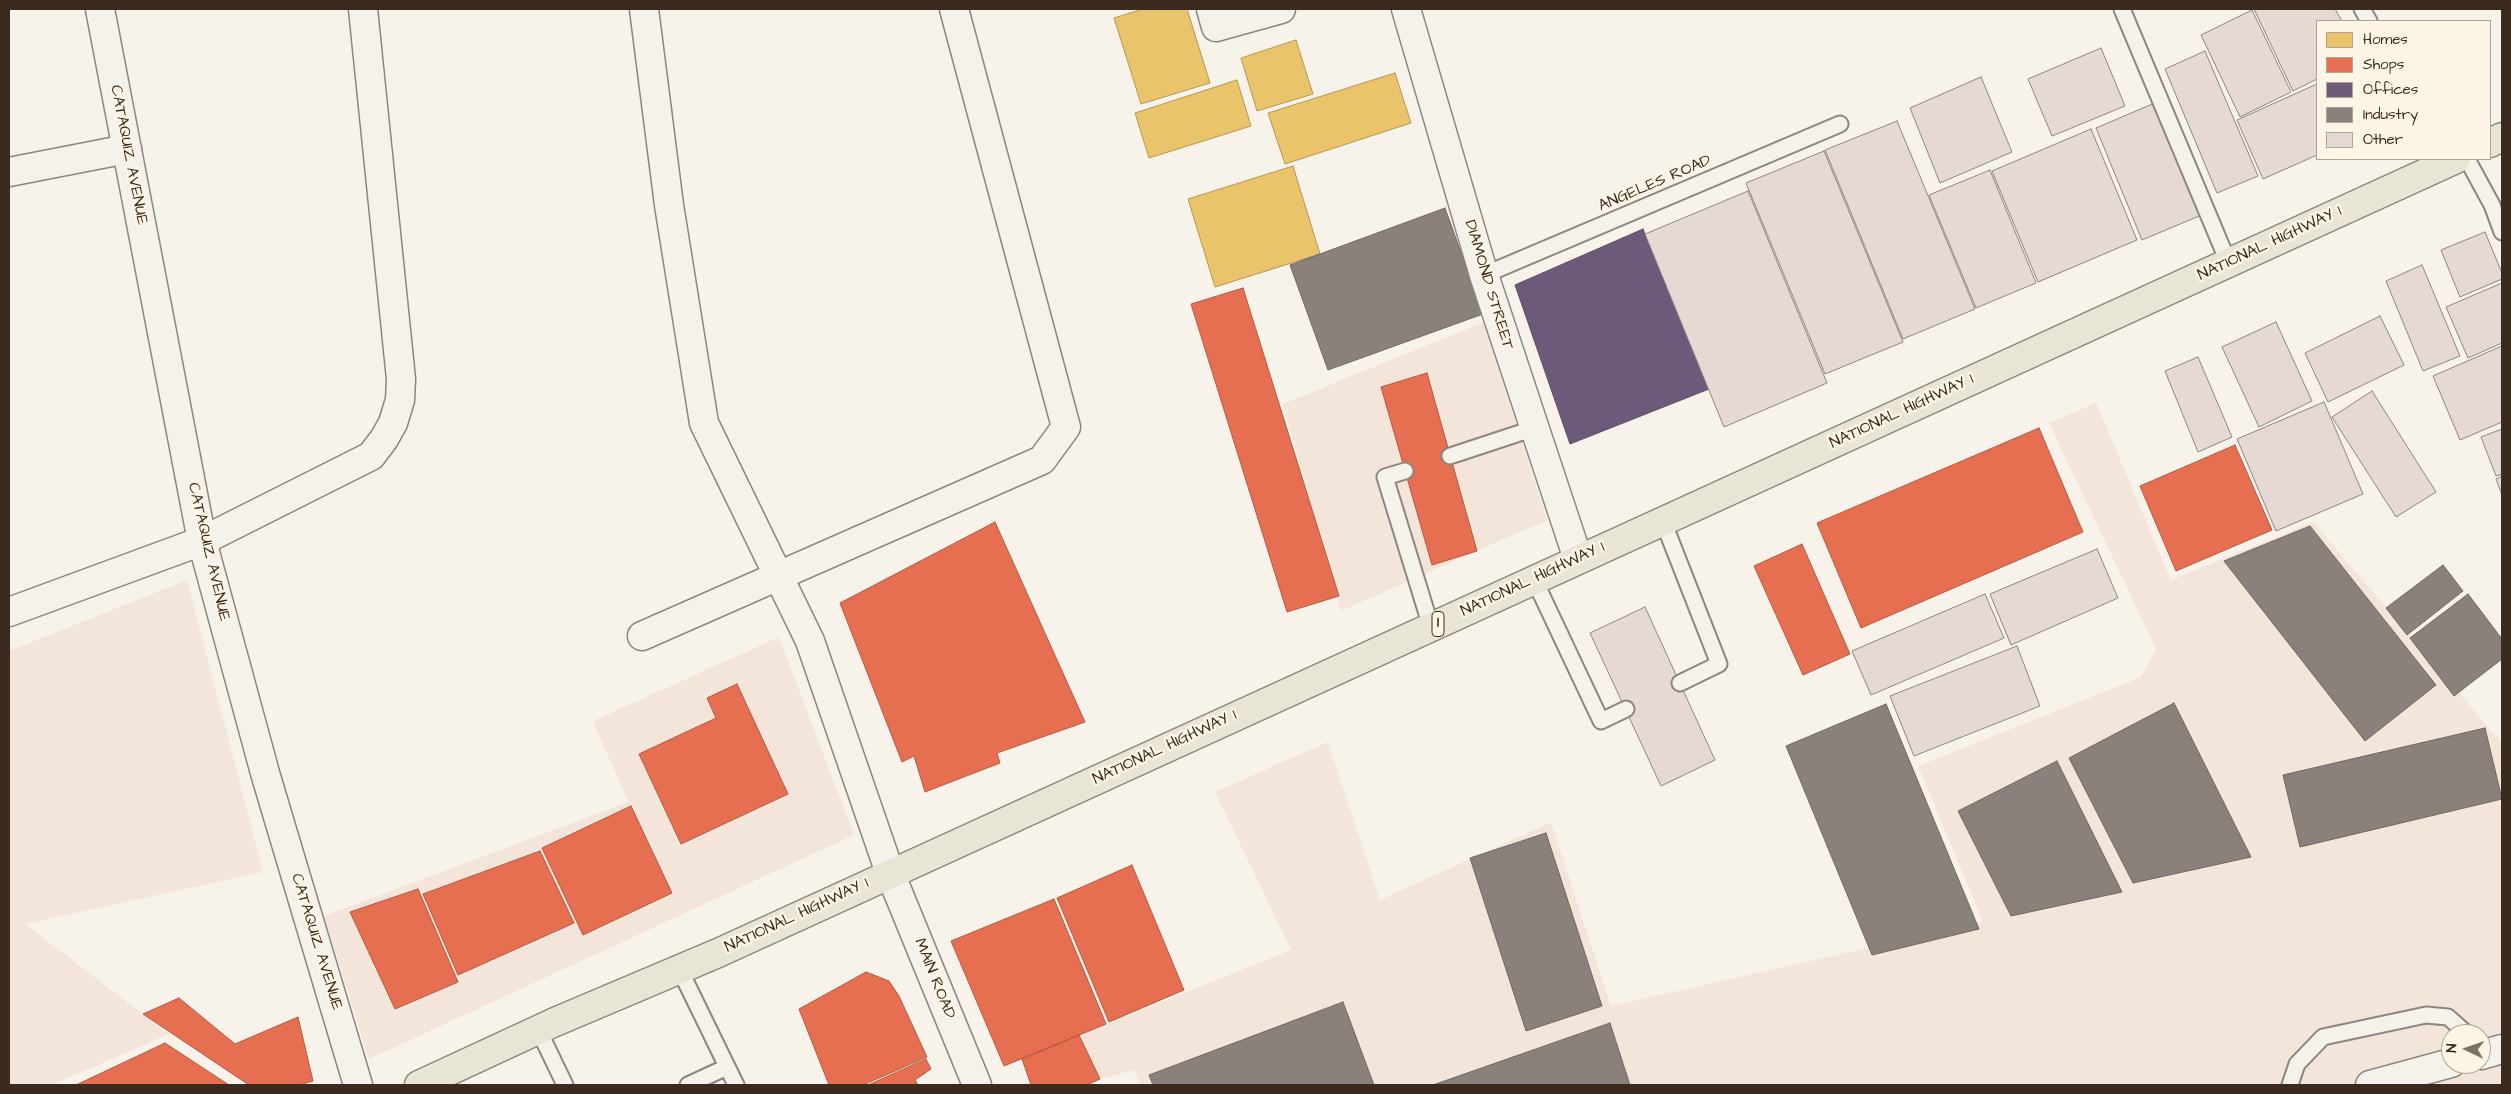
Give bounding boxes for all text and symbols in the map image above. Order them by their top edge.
legend [2316,20,2491,160]
text: Homes [2363,29,2408,50]
text: Shops [2363,54,2404,75]
text: Offices [2363,79,2418,100]
street label: CATAQUIZ AVENUE [105,84,151,226]
text: Industry [2363,104,2418,125]
text: Other [2363,129,2403,150]
street label: ANGELES ROAD [1596,152,1714,216]
street label: NATIONAL HIGHWAY 1 [2195,202,2345,286]
street label: DIAMOND STREET [1459,218,1517,352]
street label: NATIONAL HIGHWAY 1 [1827,370,1977,454]
street label: CATAQUIZ AVENUE [183,481,233,623]
street label: NATIONAL HIGHWAY 1 [1458,538,1608,622]
road number: 1 [1432,612,1444,636]
street label: NATIONAL HIGHWAY 1 [1090,706,1240,790]
street label: CATAQUIZ AVENUE [286,871,346,1013]
street label: NATIONAL HIGHWAY 1 [722,874,872,958]
street label: MAIN ROAD [909,936,959,1022]
north arrow [2441,1024,2491,1074]
text: N [2442,1043,2462,1053]

